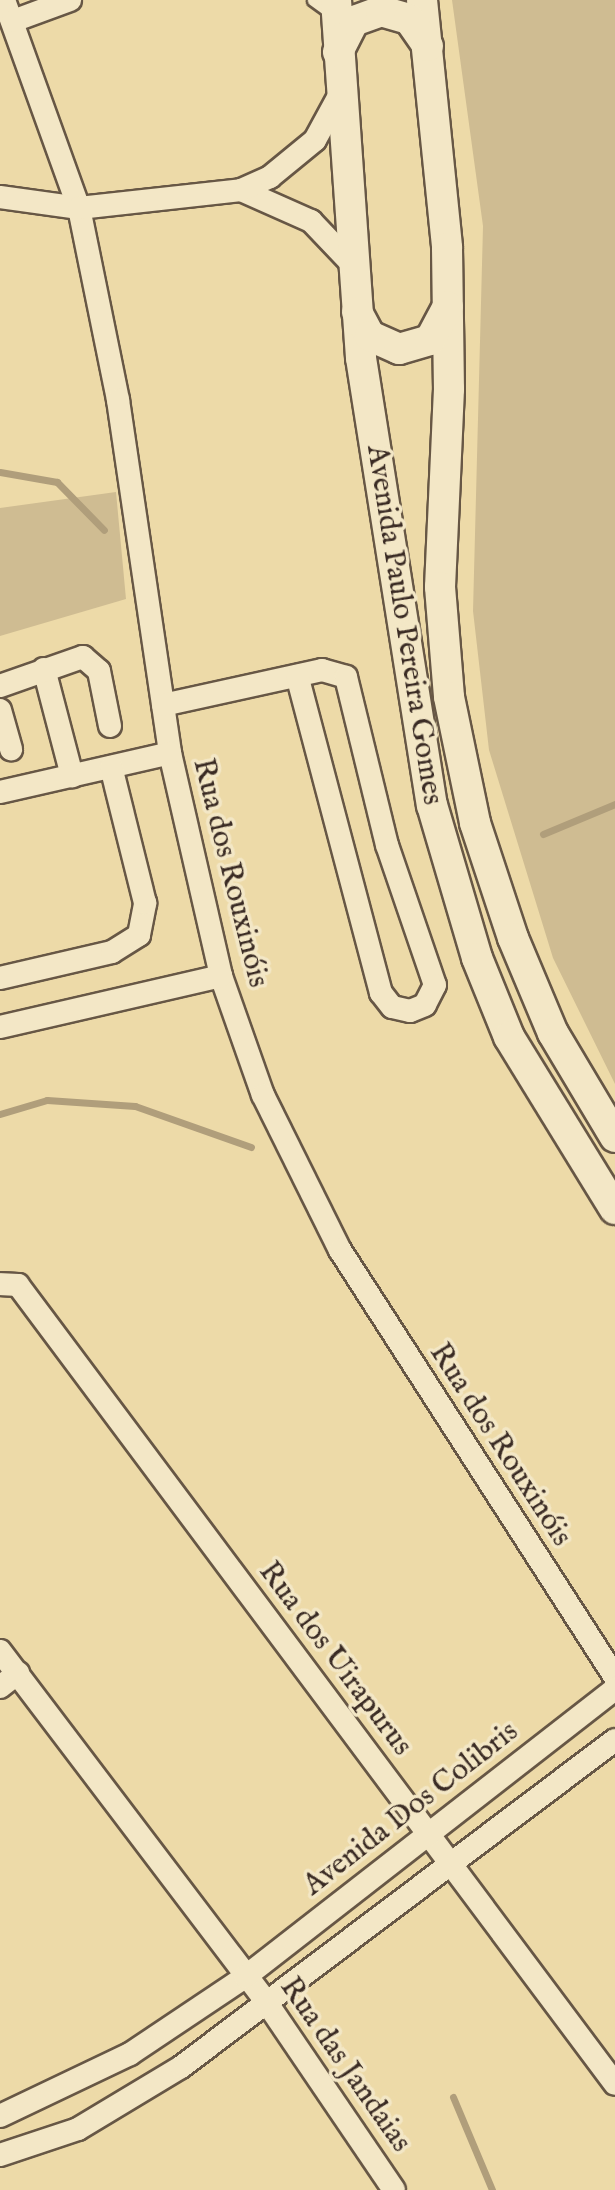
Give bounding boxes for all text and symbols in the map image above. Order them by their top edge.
street label: Avenida Paulo Pereira Gomes [358,442,450,808]
street label: Rua dos Rouxinóis [184,755,276,991]
street label: Rua dos Rouxinóis [421,1337,579,1553]
street label: Rua dos Uirapurus [250,1555,420,1763]
street label: Avenida Dos Colibris [297,1714,525,1904]
street label: Rua das Jandaias [272,1971,418,2159]

